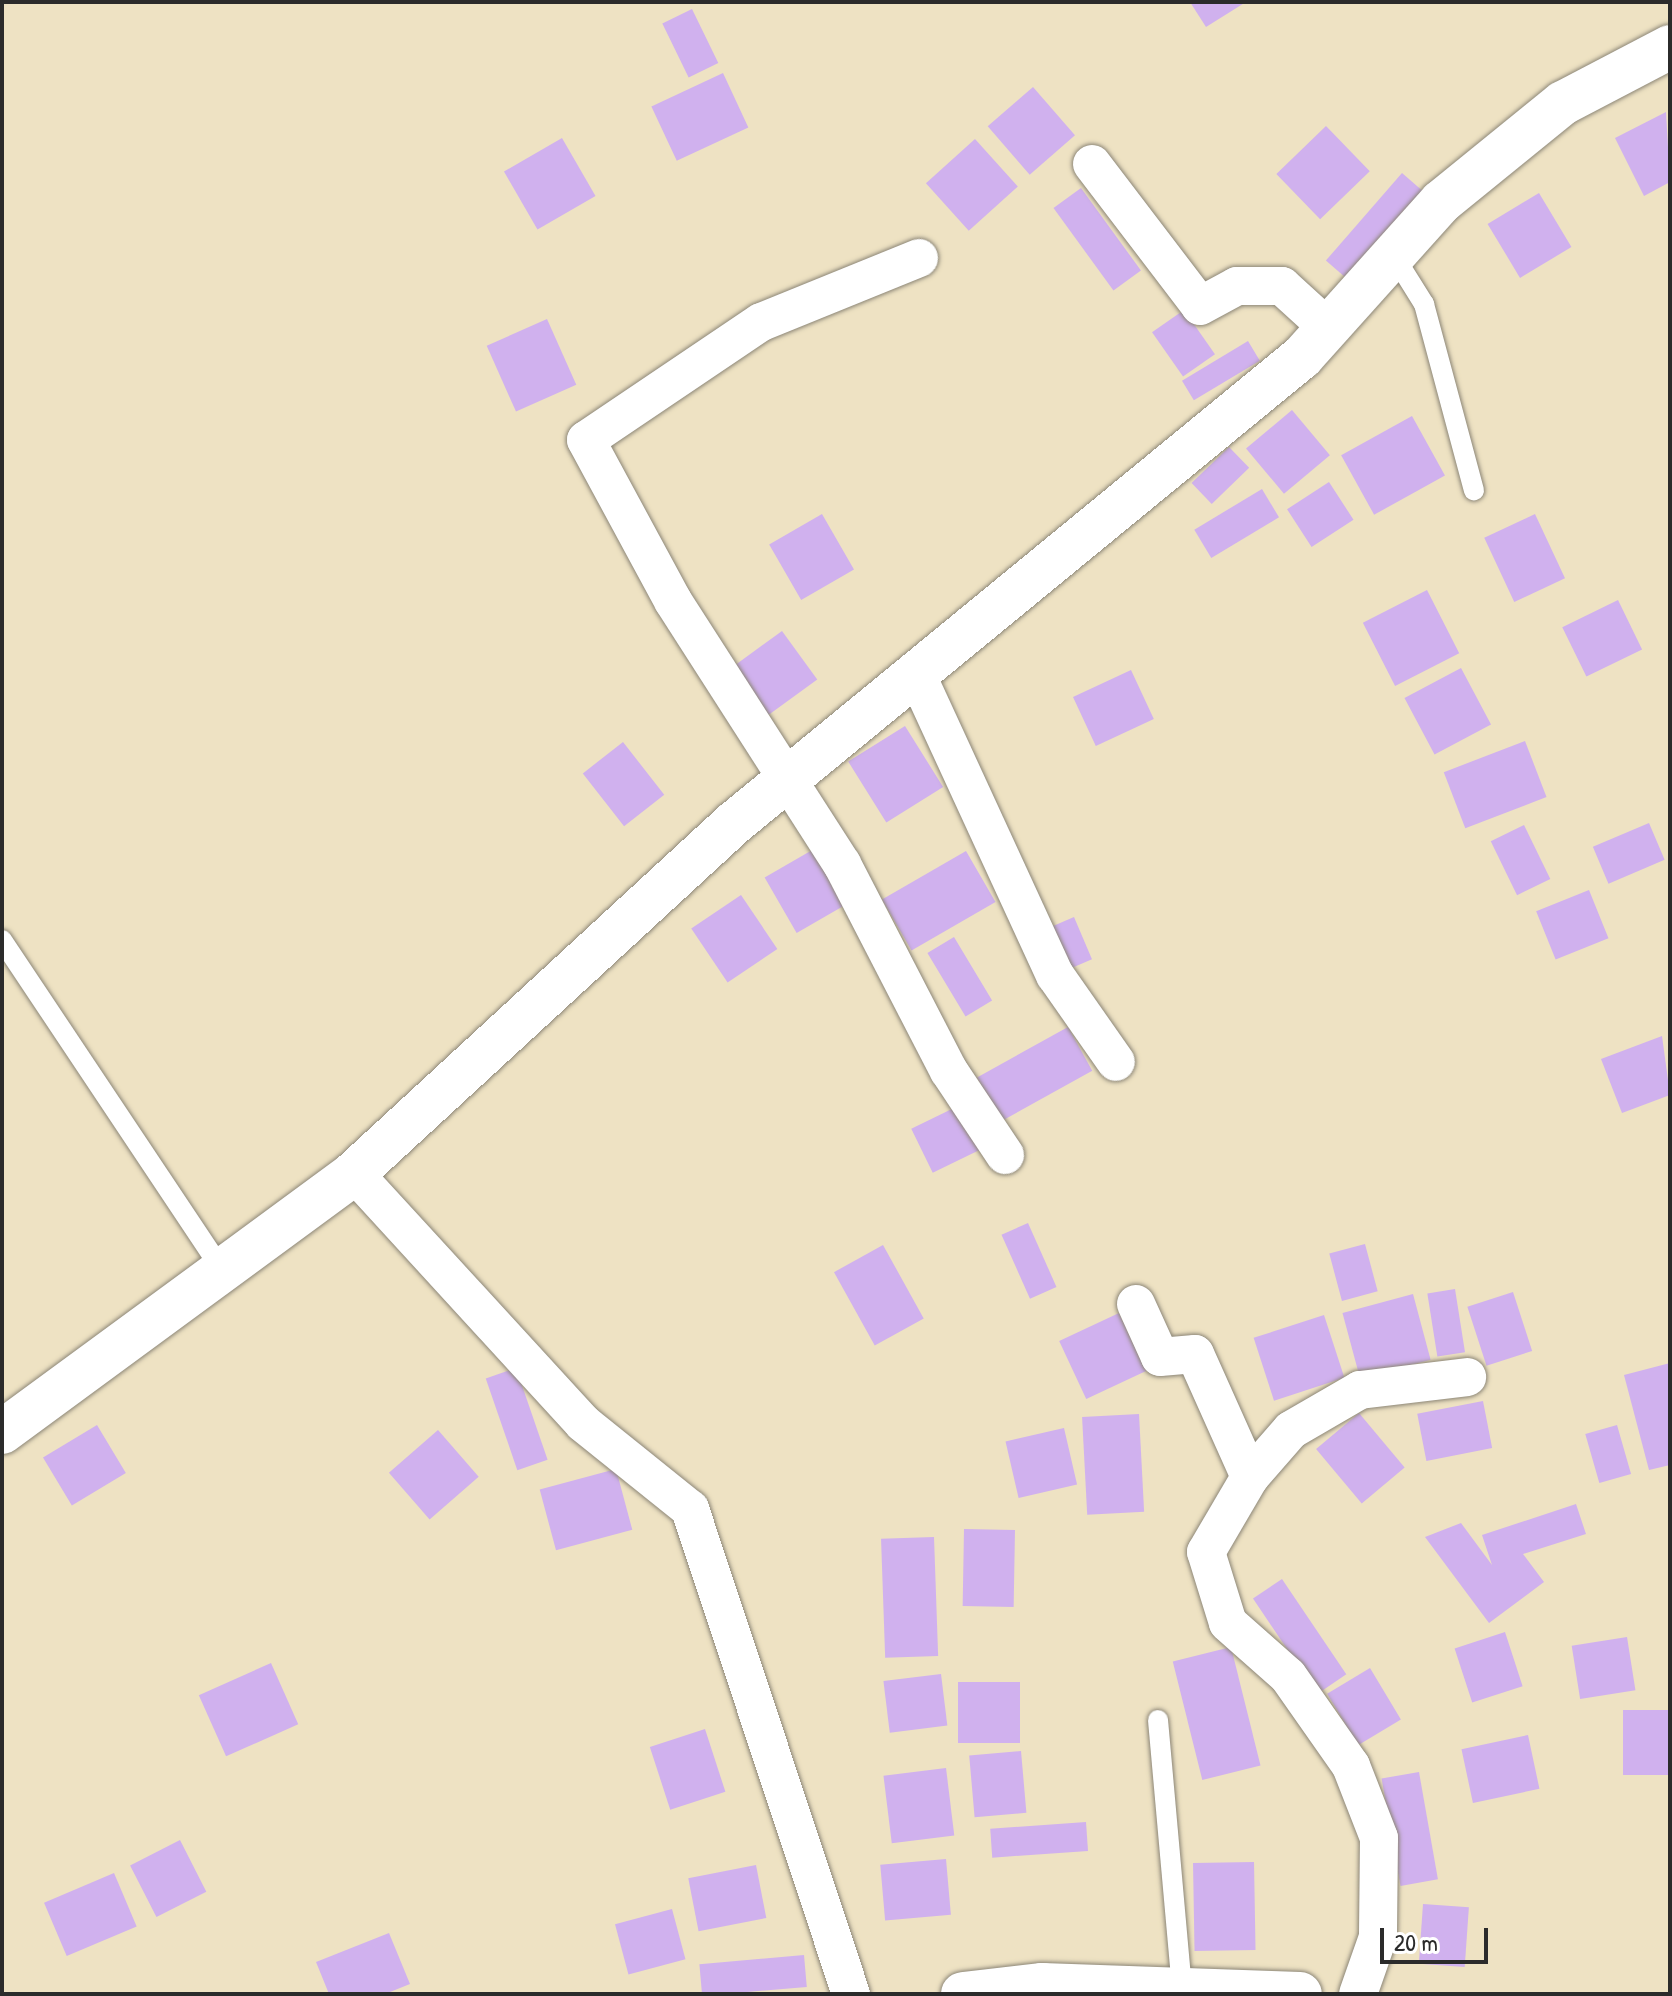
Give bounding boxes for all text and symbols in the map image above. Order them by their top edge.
scale bar [1384,1912,1492,1962]
text: 20 m [1394,1926,1438,1958]

